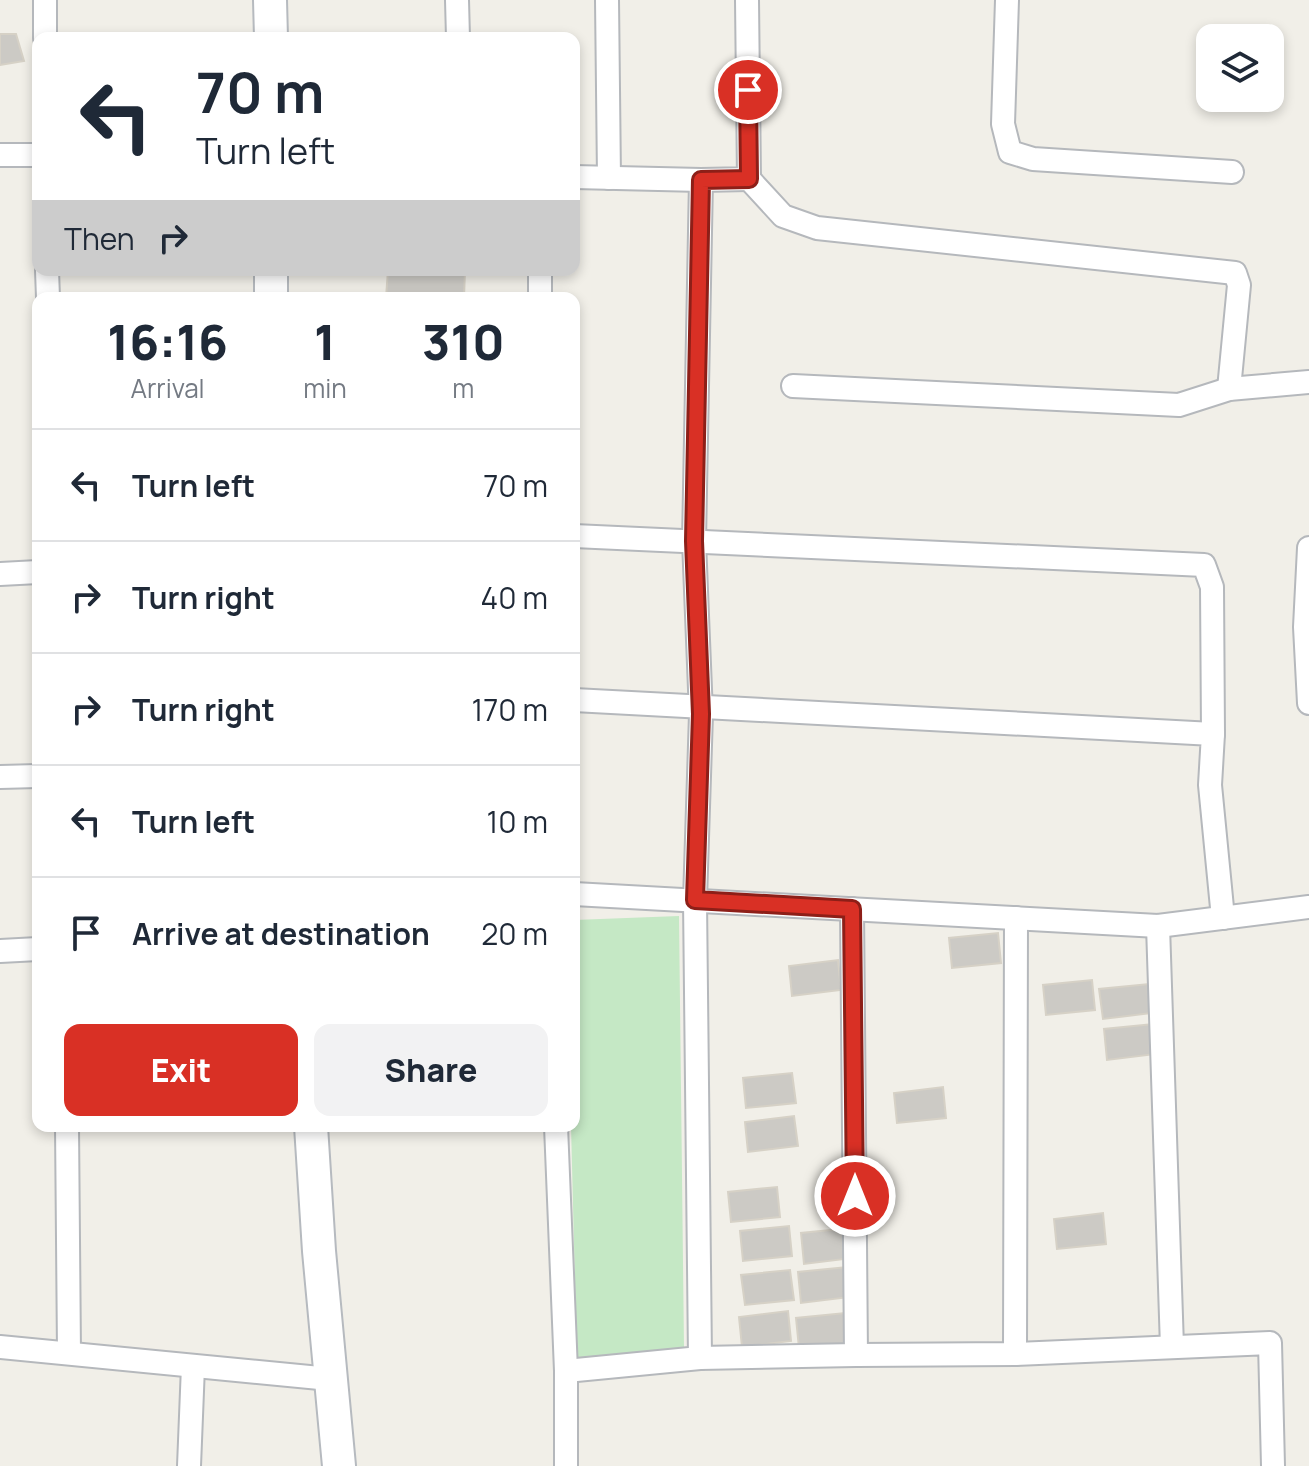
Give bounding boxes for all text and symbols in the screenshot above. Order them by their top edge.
map controls [1196,24,1284,112]
button: layers [1196,24,1284,112]
text: 70 m [196,53,324,130]
pin [714,56,782,124]
icon: left [64,64,168,168]
icon: arrive [726,68,770,112]
text: Turn left [196,126,335,175]
icon: right [151,216,195,260]
text: Then [64,218,135,259]
text: 16:16 [107,309,228,374]
text: 1 [314,309,336,374]
text: 310 [422,309,505,374]
text: Arrival [130,370,205,406]
text: min [303,370,347,406]
text: m [452,370,474,406]
icon: left [64,463,108,507]
text: Turn left [132,465,255,506]
text: 70 m [483,465,548,506]
icon: right [64,575,108,619]
text: Turn right [132,577,275,618]
text: 40 m [481,577,548,618]
icon: right [64,687,108,731]
text: Turn right [132,689,275,730]
text: 170 m [471,689,548,730]
icon: left [64,799,108,843]
text: Turn left [132,801,255,842]
text: 10 m [487,801,548,842]
icon: arrive [64,911,108,955]
text: Arrive at destination [132,913,430,954]
text: 20 m [481,913,548,954]
button: Exit [64,1024,298,1116]
button: Share [314,1024,548,1116]
position arrow [813,1154,897,1238]

